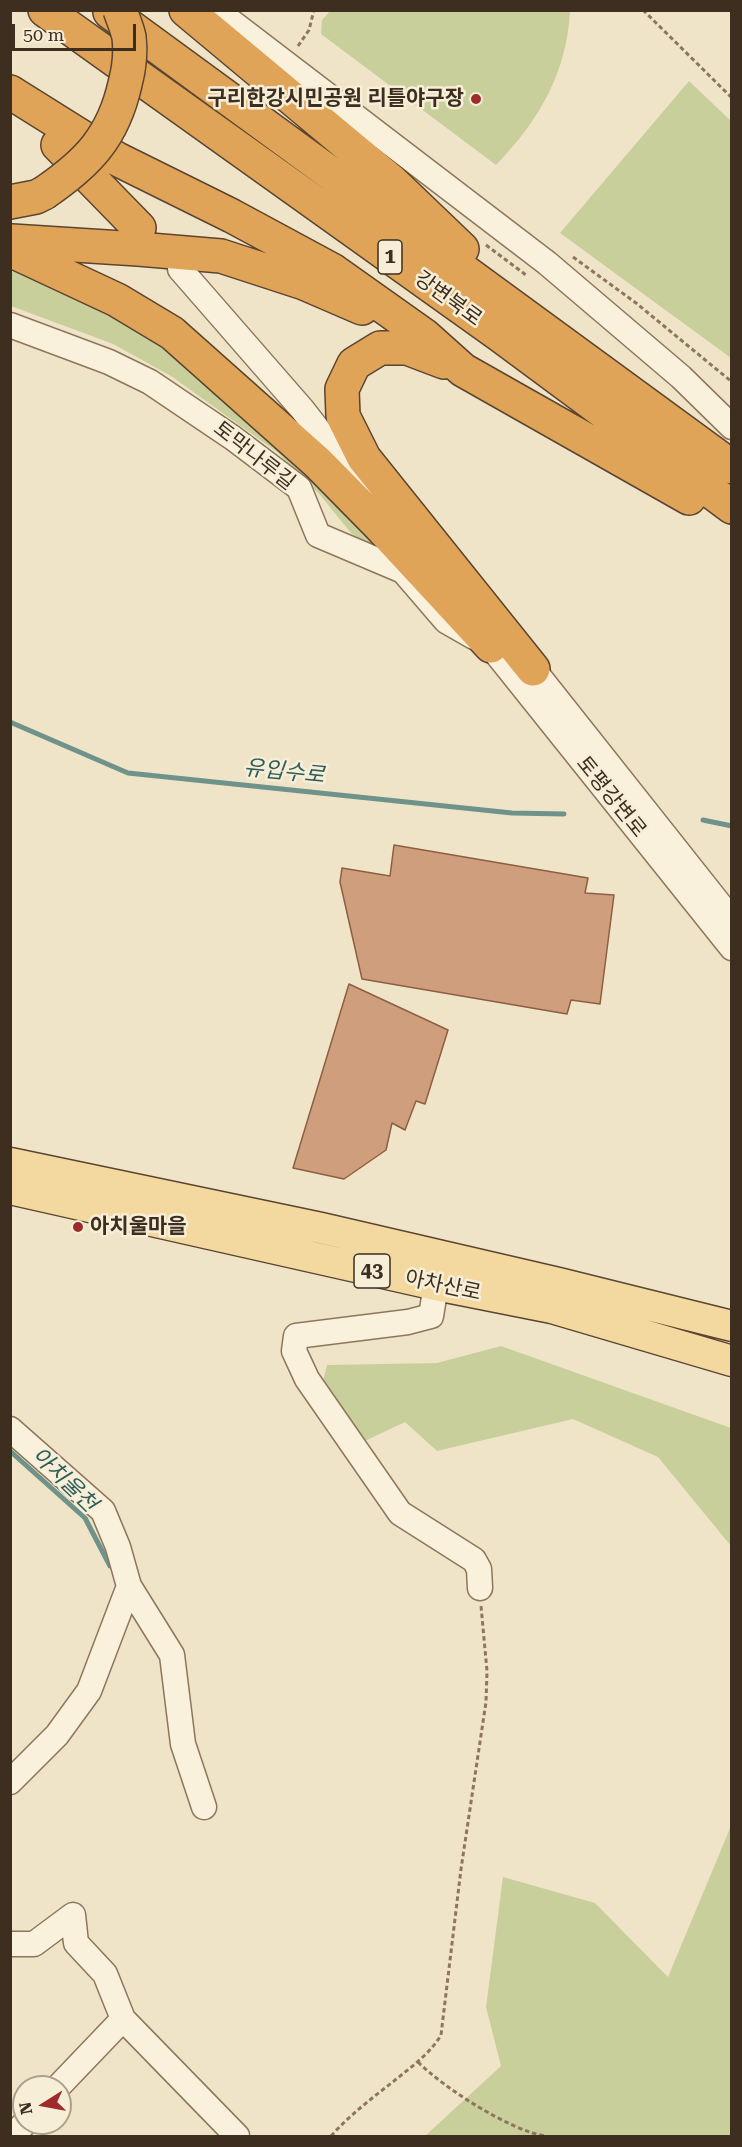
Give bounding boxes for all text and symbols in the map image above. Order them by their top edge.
scale bar [15,12,140,50]
text: 50 m [23,24,64,45]
place label: 구리한강시민공원 리틀야구장 [208,86,464,112]
marker: 구리한강시민공원 리틀야구장 [469,92,483,106]
road number: 1 [378,240,402,274]
street label: 강변북로 [409,266,487,332]
street label: 토막나루길 [208,416,300,496]
street label: 토평강변로 [571,752,651,842]
water label: 유입수로 [242,755,326,789]
place label: 아치울마을 [90,1214,187,1240]
marker: 아치울마을 [71,1220,85,1234]
road number: 43 [354,1254,390,1288]
street label: 아차산로 [403,1266,483,1306]
water label: 아치울천 [26,1442,102,1518]
north arrow [12,2075,72,2135]
text: N [15,2100,36,2116]

